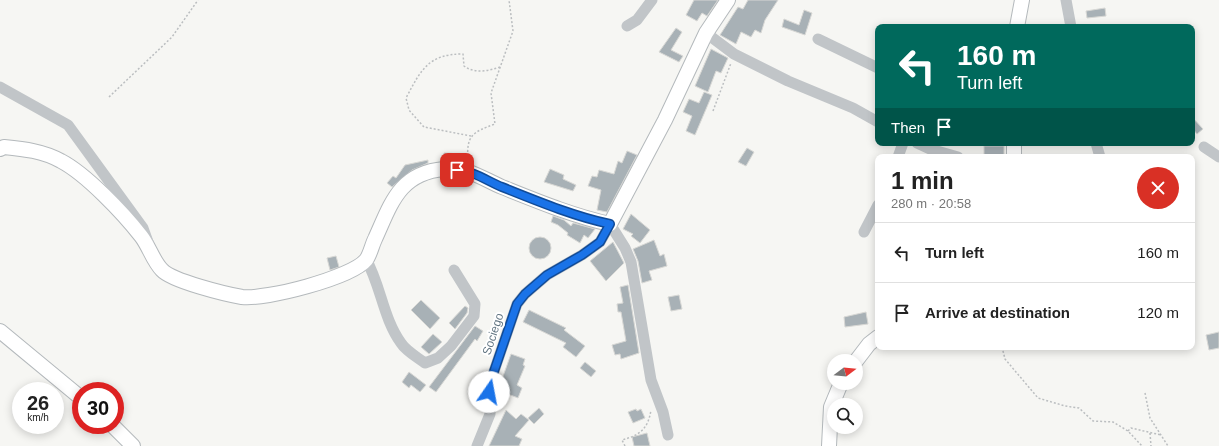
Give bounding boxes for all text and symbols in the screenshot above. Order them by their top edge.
icon: left [891,40,943,92]
text: 160 m [957,40,1036,71]
text: Turn left [957,73,1022,93]
icon: arrive [933,116,955,138]
text: Then [891,119,925,136]
pin [440,153,474,187]
icon: arrive [446,159,468,181]
text: 1 min [891,167,954,194]
button: close [1137,167,1179,209]
text: 280 m · 20:58 [891,196,971,211]
icon: left [891,242,913,264]
text: Turn left [925,244,984,261]
text: 160 m [1137,244,1179,261]
icon: arrive [891,302,913,324]
text: Arrive at destination [925,304,1070,321]
text: 120 m [1137,304,1179,321]
street label: Sociego [480,311,506,357]
north arrow [827,354,863,390]
map controls [827,354,863,434]
position arrow [468,371,510,413]
speed limit sign: 30 [72,382,124,434]
text: 26 [27,392,49,414]
button: search [827,398,863,434]
text: km/h [27,412,49,423]

